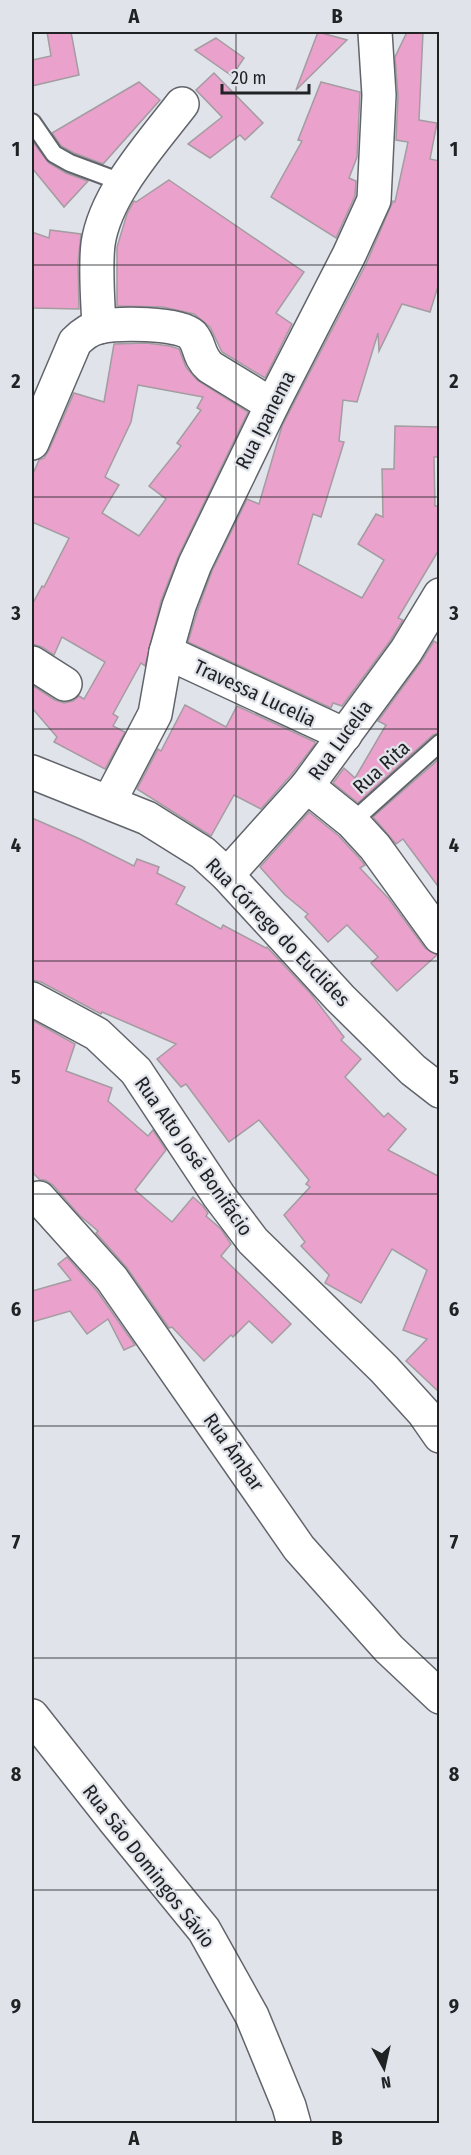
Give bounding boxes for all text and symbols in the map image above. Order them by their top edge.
text: A [128,4,141,28]
text: B [331,4,343,28]
scale bar [222,57,309,95]
text: 20 m [231,67,266,89]
text: 1 [12,137,20,161]
text: 1 [450,137,458,161]
street label: Rua Ipanema [230,367,300,473]
text: 2 [10,369,21,393]
text: 2 [448,369,459,393]
text: 3 [10,601,21,625]
text: 3 [448,601,459,625]
street label: Travessa Lucelia [190,654,320,732]
street label: Rua Lucelia [303,695,377,785]
street label: Rua Rita [348,735,414,799]
text: 4 [11,833,21,857]
text: 4 [449,833,459,857]
street label: Rua Córrego do Euclides [201,853,355,1011]
text: 5 [11,1065,21,1089]
text: 5 [449,1065,459,1089]
street label: Rua Alto José Bonifácio [130,1072,258,1240]
text: 6 [11,1297,21,1321]
text: 6 [449,1297,459,1321]
street label: Rua Âmbar [199,1409,269,1495]
text: 7 [12,1530,21,1554]
text: 7 [450,1530,459,1554]
text: 8 [11,1762,22,1786]
text: 8 [449,1762,460,1786]
street label: Rua São Domingos Sávio [78,1780,220,1952]
text: 9 [11,1994,21,2018]
text: 9 [449,1994,459,2018]
north arrow [354,2038,414,2098]
text: N [380,2072,392,2092]
text: A [128,2126,141,2150]
text: B [331,2126,343,2150]

